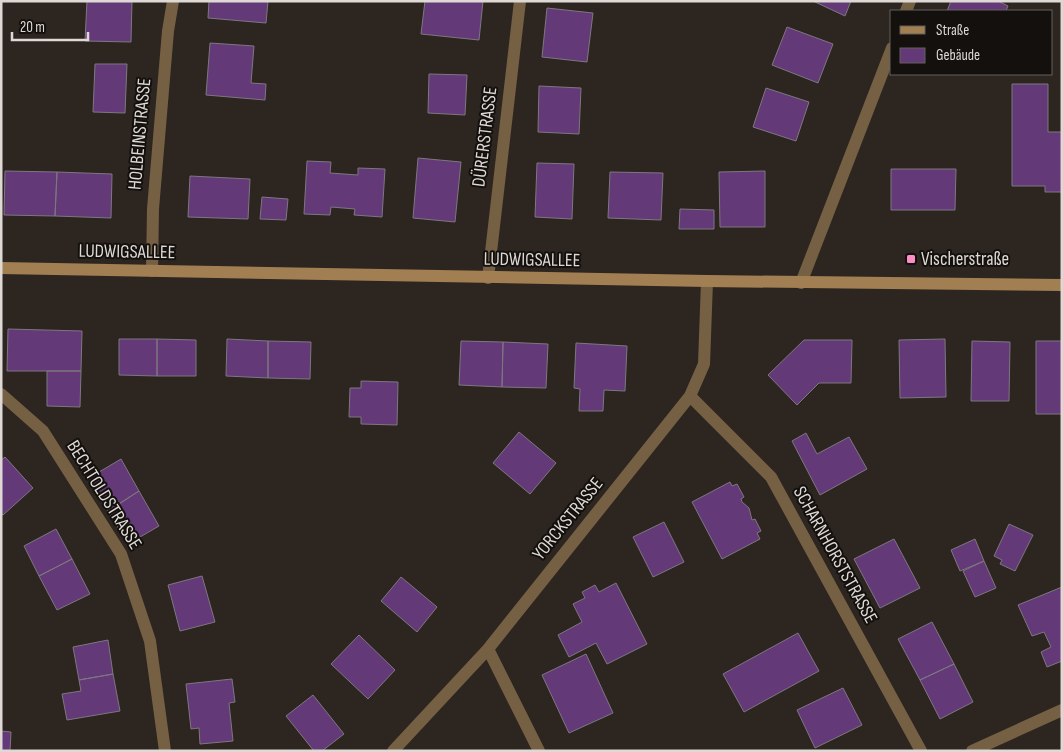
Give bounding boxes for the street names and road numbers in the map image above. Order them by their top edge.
street label: HOLBEINSTRASSE [124,77,156,191]
street label: DÜRERSTRASSE [467,86,503,188]
street label: LUDWIGSALLEE [78,240,176,264]
street label: LUDWIGSALLEE [483,248,581,272]
street label: BECHTOLDSTRASSE [61,436,147,554]
street label: YORCKSTRASSE [528,473,608,565]
street label: SCHARNHORSTSTRASSE [788,482,882,628]

